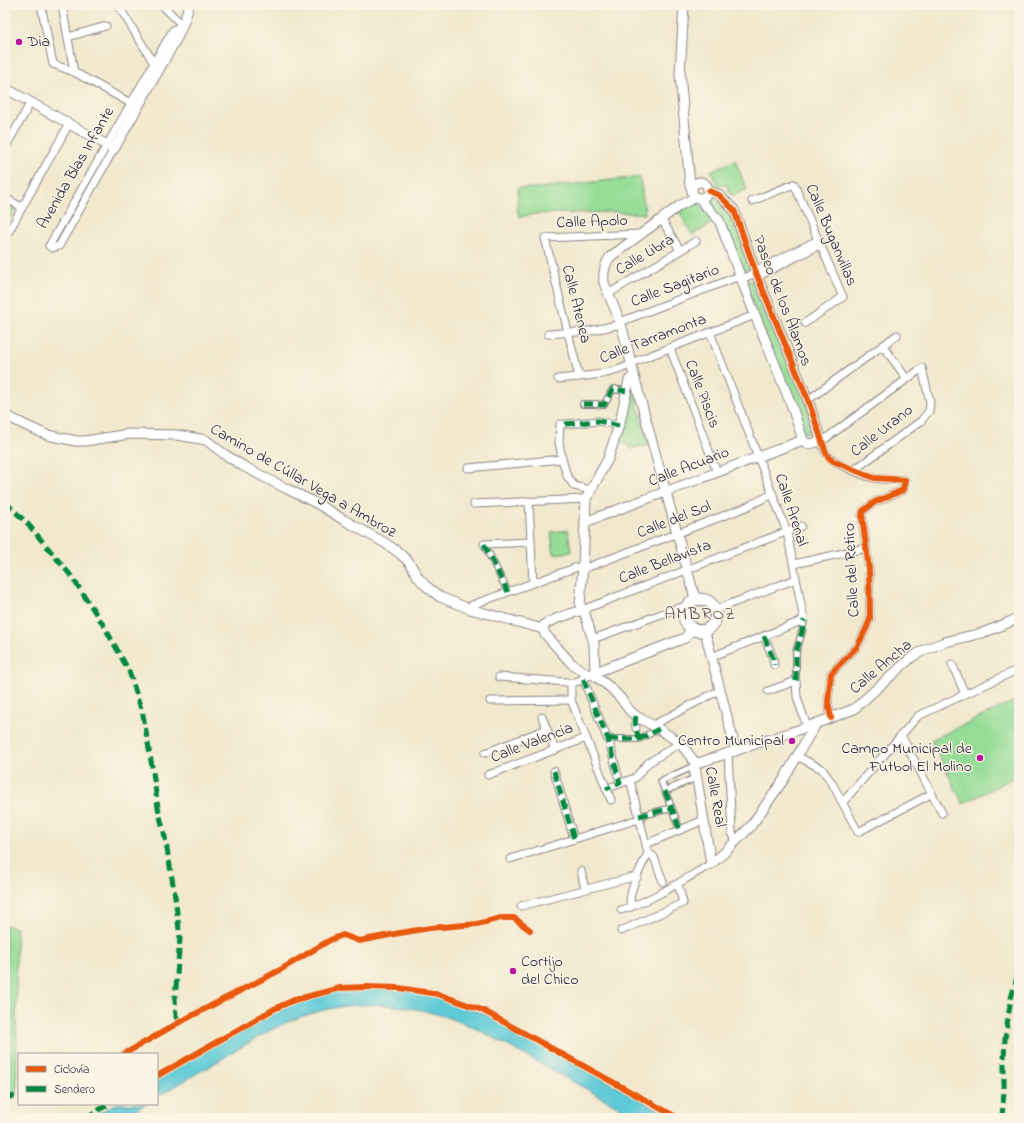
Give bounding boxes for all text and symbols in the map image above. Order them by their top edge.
place label: Dia [26,30,50,54]
marker: Dia [14,37,24,47]
street label: Avenida Blas Infante [31,102,121,234]
street label: Calle Buganvillas [799,180,863,290]
street label: Calle Apolo [556,209,628,235]
street label: Calle Libra [611,228,679,282]
street label: Paseo de los Álamos [746,232,818,370]
street label: Calle Sagitario [627,258,723,314]
street label: Calle Atenea [555,262,597,346]
street label: Calle Tarramonta [596,308,710,370]
street label: Calle Piscis [678,356,726,432]
street label: Calle Urano [845,399,919,463]
street label: Camino de Cúllar Vega a Ambroz [205,418,401,544]
street label: Calle Acuario [645,441,733,493]
street label: Calle Arenal [768,471,814,550]
street label: Calle del Sol [633,495,715,545]
street label: Calle del Retiro [838,522,866,618]
street label: Calle Bellavista [615,533,715,591]
district label: AMBROZ [664,602,736,628]
street label: Calle Ancha [845,634,917,700]
street label: Calle Valencia [487,716,577,770]
place label: Centro Municipal [678,729,784,753]
marker: Centro Municipal [787,736,797,746]
place label: Campo Municipal de Fútbol El Molino [841,737,973,779]
marker: Campo Municipal de Fútbol El Molino [975,753,985,763]
street label: Calle Real [698,765,732,830]
place label: Cortijo del Chico [521,950,579,992]
marker: Cortijo del Chico [508,966,518,976]
legend [18,1053,158,1105]
text: Ciclovía [54,1061,90,1079]
text: Sendero [54,1081,95,1099]

